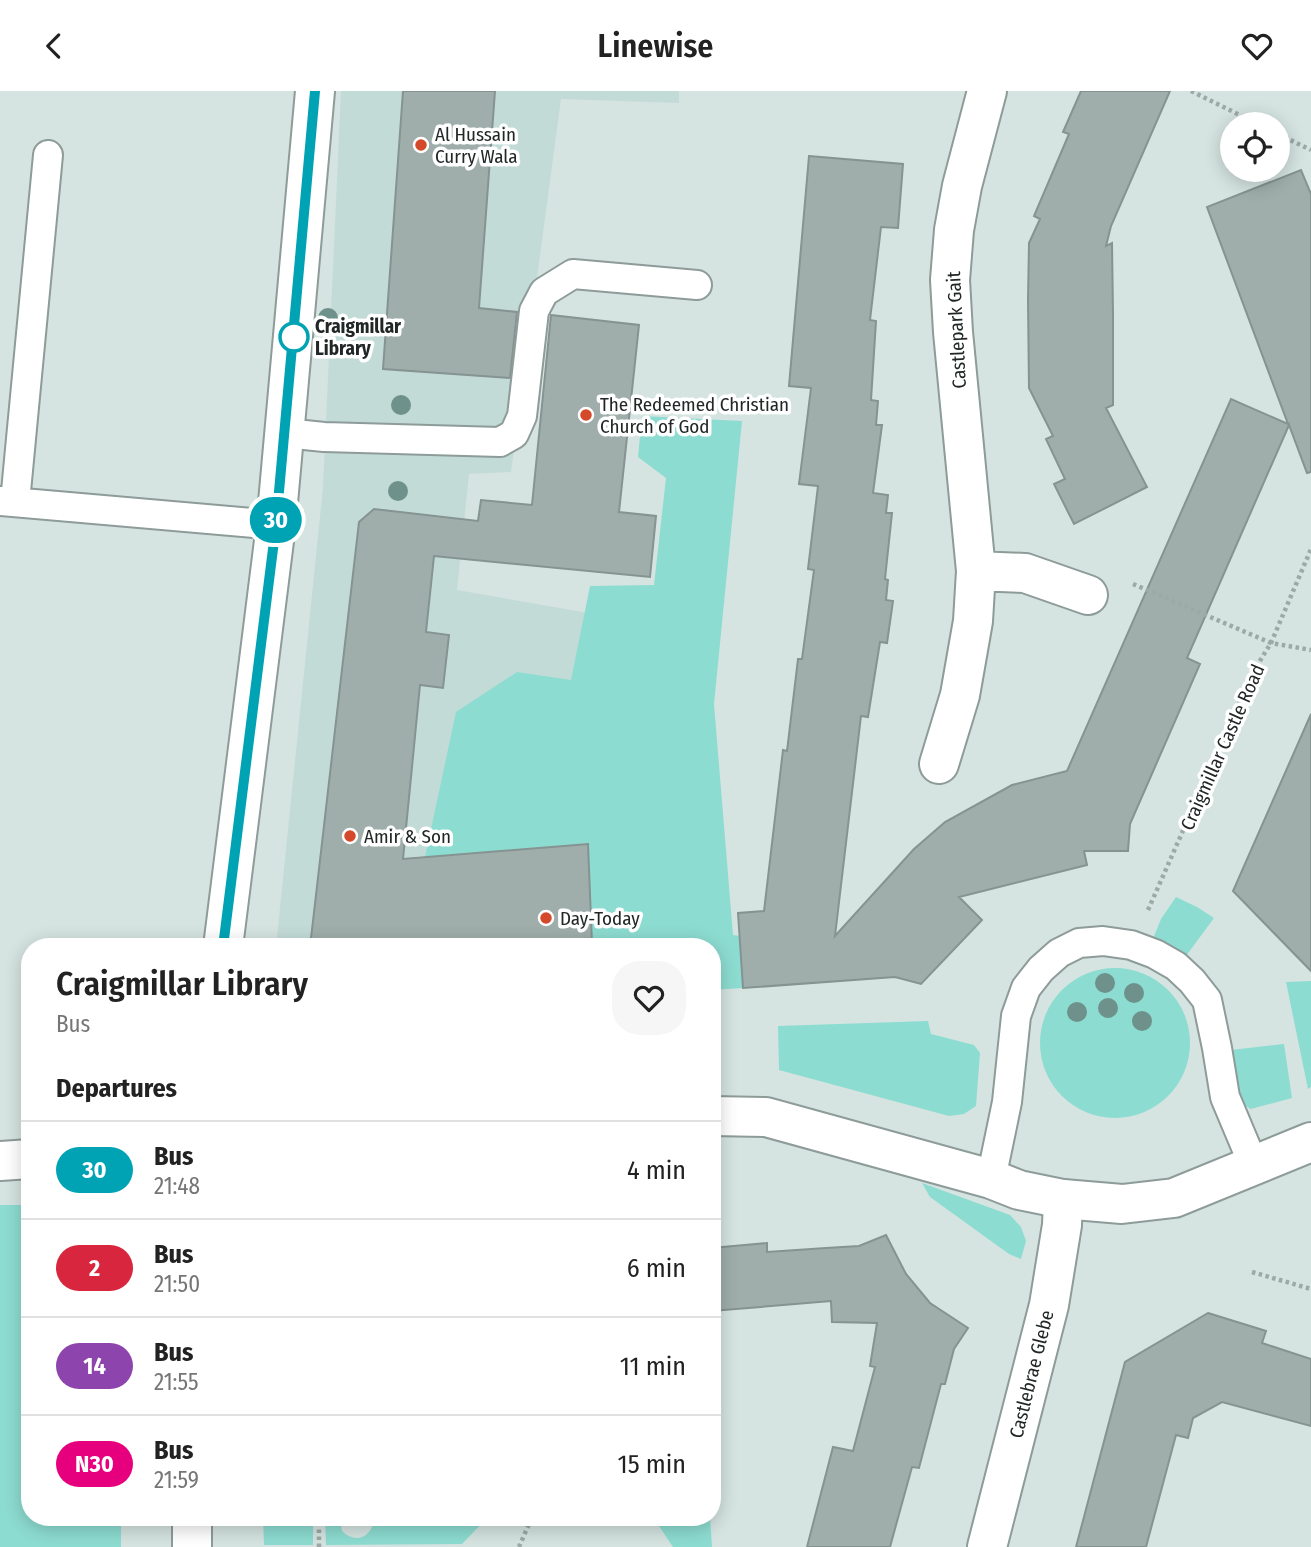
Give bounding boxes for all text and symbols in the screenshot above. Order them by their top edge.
icon: back [35,27,73,65]
text: Linewise [598,27,713,65]
icon: heart [1238,27,1276,65]
map controls [1220,112,1290,182]
button: locate [1220,112,1290,182]
place label: Al Hussain Curry Wala [435,123,517,168]
marker: Al Hussain Curry Wala [413,137,429,153]
street label: Castlepark Gait [942,270,971,389]
place label: Craigmillar Library [315,315,402,360]
marker: Craigmillar Library [279,322,309,352]
place label: The Redeemed Christian Church of God [600,393,789,438]
marker: The Redeemed Christian Church of God [578,407,594,423]
line badge: 30 [244,497,308,543]
text: 30 [264,506,288,534]
street label: Craigmillar Castle Road [1176,661,1269,834]
place label: Amir & Son [364,825,451,848]
marker: Amir & Son [342,828,358,844]
place label: Day-Today [560,907,640,930]
marker: Day-Today [538,910,554,926]
button: heart [612,961,686,1035]
text: Craigmillar Library [56,964,308,1004]
text: Bus [56,1010,90,1038]
text: Departures [56,1073,177,1104]
text: Bus [154,1141,193,1172]
text: 4 min [627,1155,686,1186]
text: 30 [82,1156,107,1184]
text: 21:48 [154,1172,200,1200]
text: Bus [154,1239,193,1270]
text: 6 min [627,1253,686,1284]
text: 2 [89,1254,100,1282]
text: 21:50 [154,1270,200,1298]
street label: Castlebrae Glebe [1004,1308,1059,1441]
text: Bus [154,1337,193,1368]
text: 11 min [620,1351,686,1382]
text: 14 [83,1352,106,1380]
text: 21:55 [154,1368,199,1396]
text: Bus [154,1435,193,1466]
text: 15 min [618,1449,686,1480]
text: N30 [75,1450,114,1478]
text: 21:59 [154,1466,199,1494]

